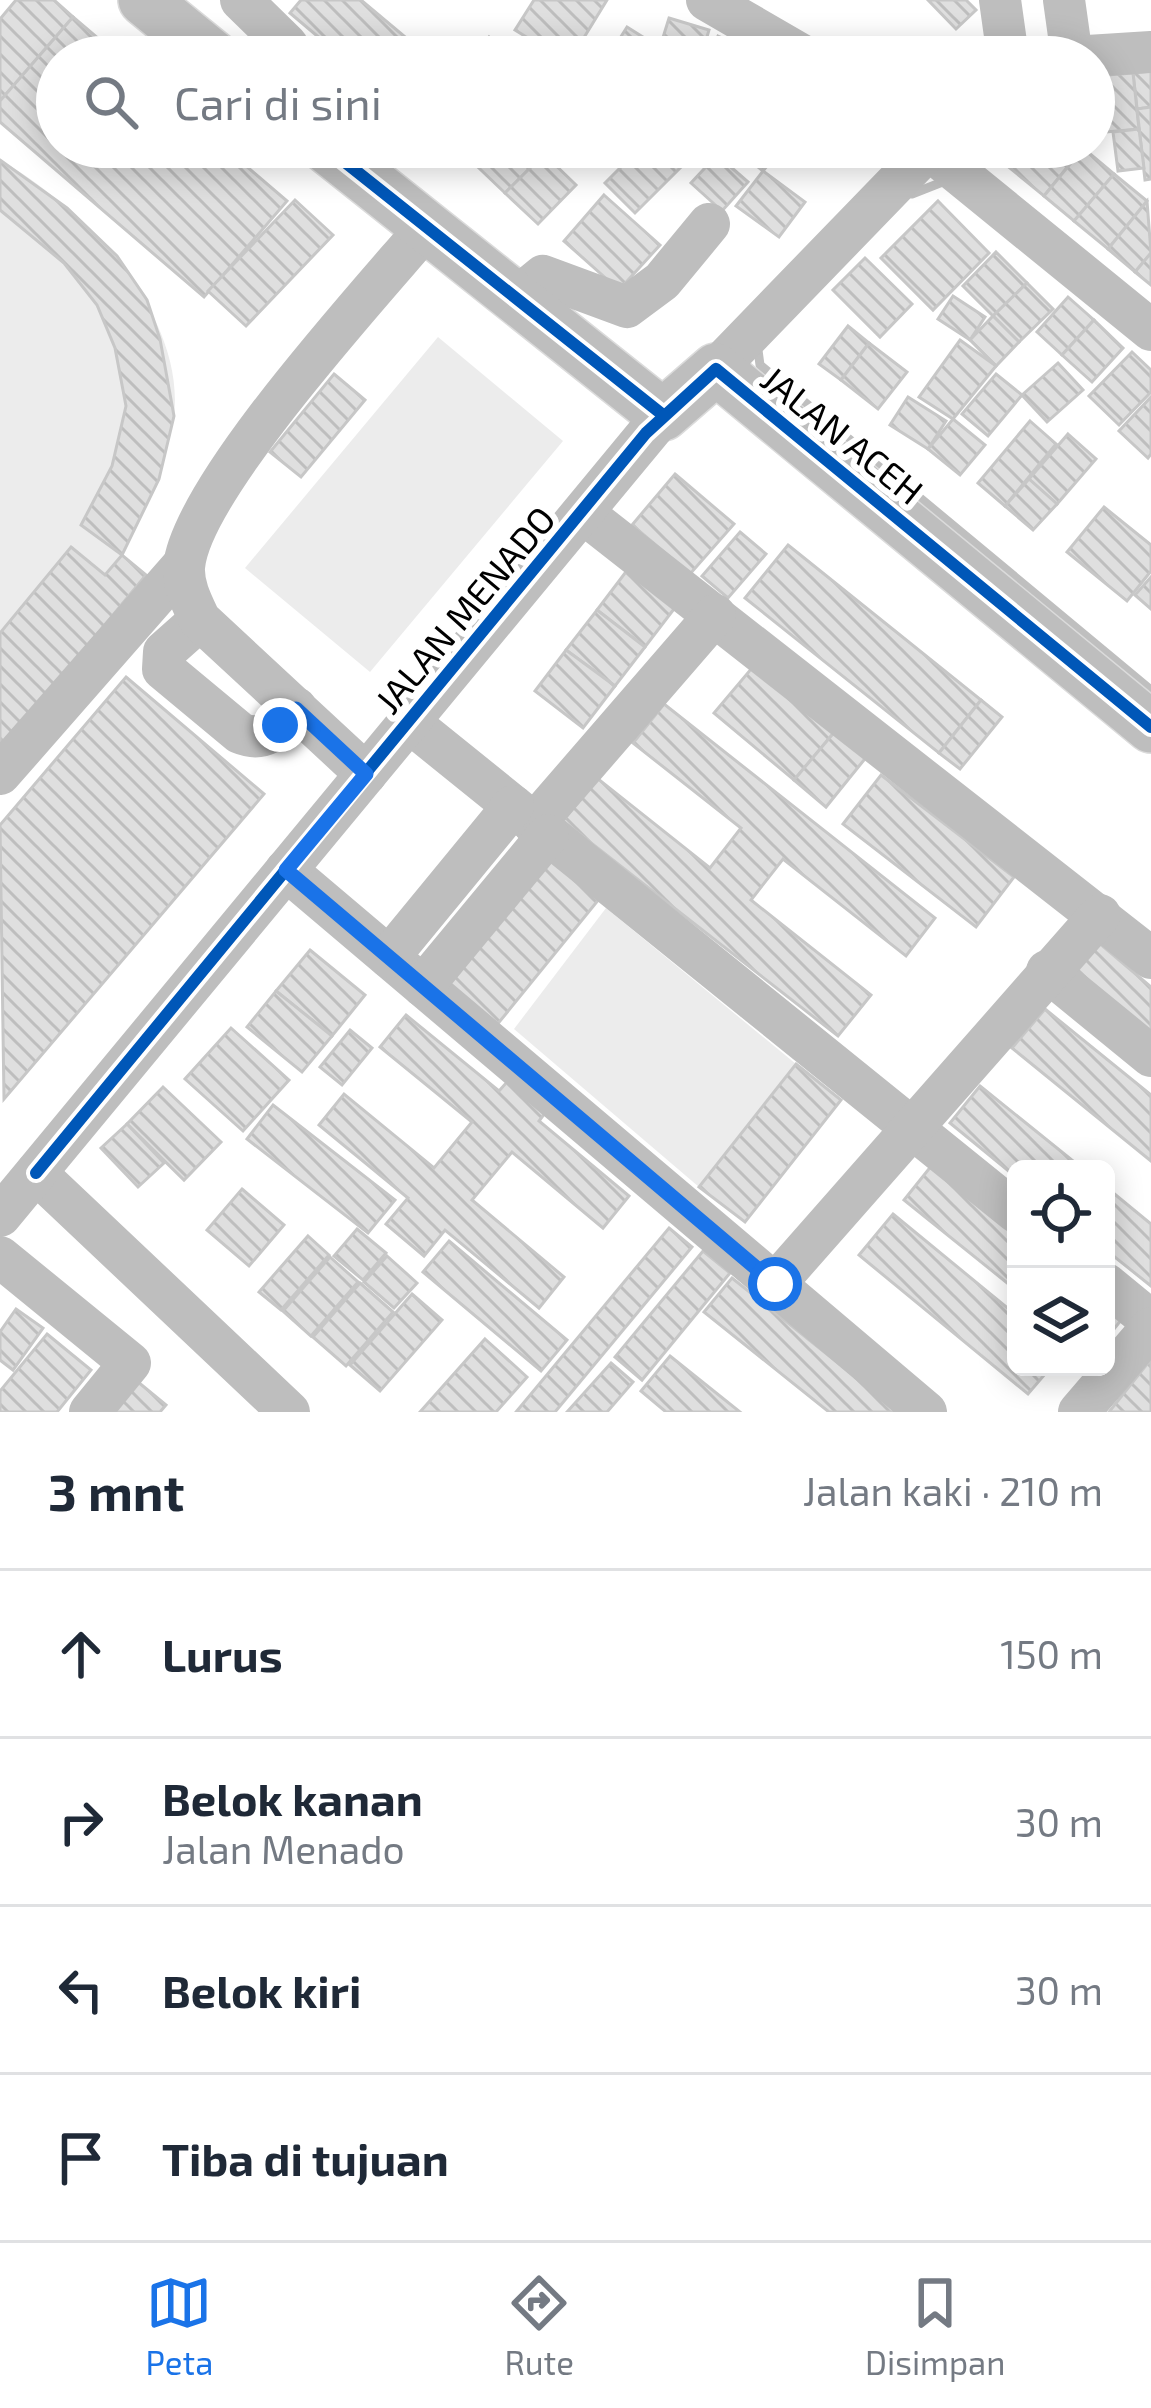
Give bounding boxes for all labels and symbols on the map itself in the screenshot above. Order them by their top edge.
street label: JALAN ACEH [754,356,932,512]
street label: JALAN MENADO [365,497,563,721]
route end [253,698,307,752]
route start [748,1257,802,1311]

